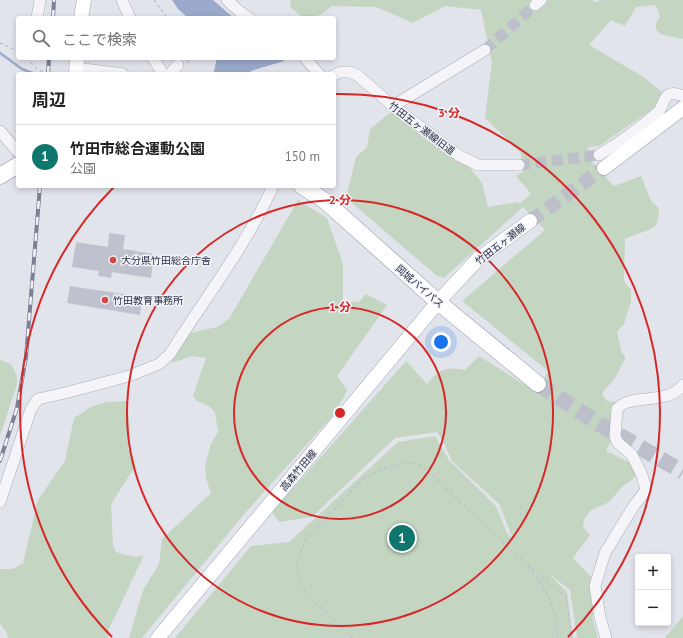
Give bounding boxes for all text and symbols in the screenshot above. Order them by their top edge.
search box [16,16,336,60]
icon: search [30,27,52,49]
text: ここで検索 [62,30,137,49]
text: 周辺 [32,89,66,111]
street label: 竹田五ヶ瀬線旧道 [386,99,458,158]
text: 3 分 [438,105,460,120]
text: 竹田市総合運動公園 [70,139,205,158]
text: 1 [41,148,49,165]
text: 150 m [285,148,320,165]
text: 公園 [70,160,96,177]
text: 2 分 [329,192,351,207]
street label: 竹田五ヶ瀬線 [473,221,528,268]
place label: 大分県竹田総合庁舎 [121,254,211,267]
marker: 大分県竹田総合庁舎 [108,255,118,265]
street label: 岡城バイパス [393,262,447,311]
place label: 竹田教育事務所 [113,294,183,307]
marker: 竹田教育事務所 [100,295,110,305]
text: 1 分 [329,299,351,314]
your location [431,332,451,352]
centre of rings [333,406,347,420]
street label: 高森竹田線 [277,447,319,494]
pin: 1 [389,523,415,553]
map controls [635,554,671,626]
button: + [635,554,671,590]
button: − [635,590,671,626]

